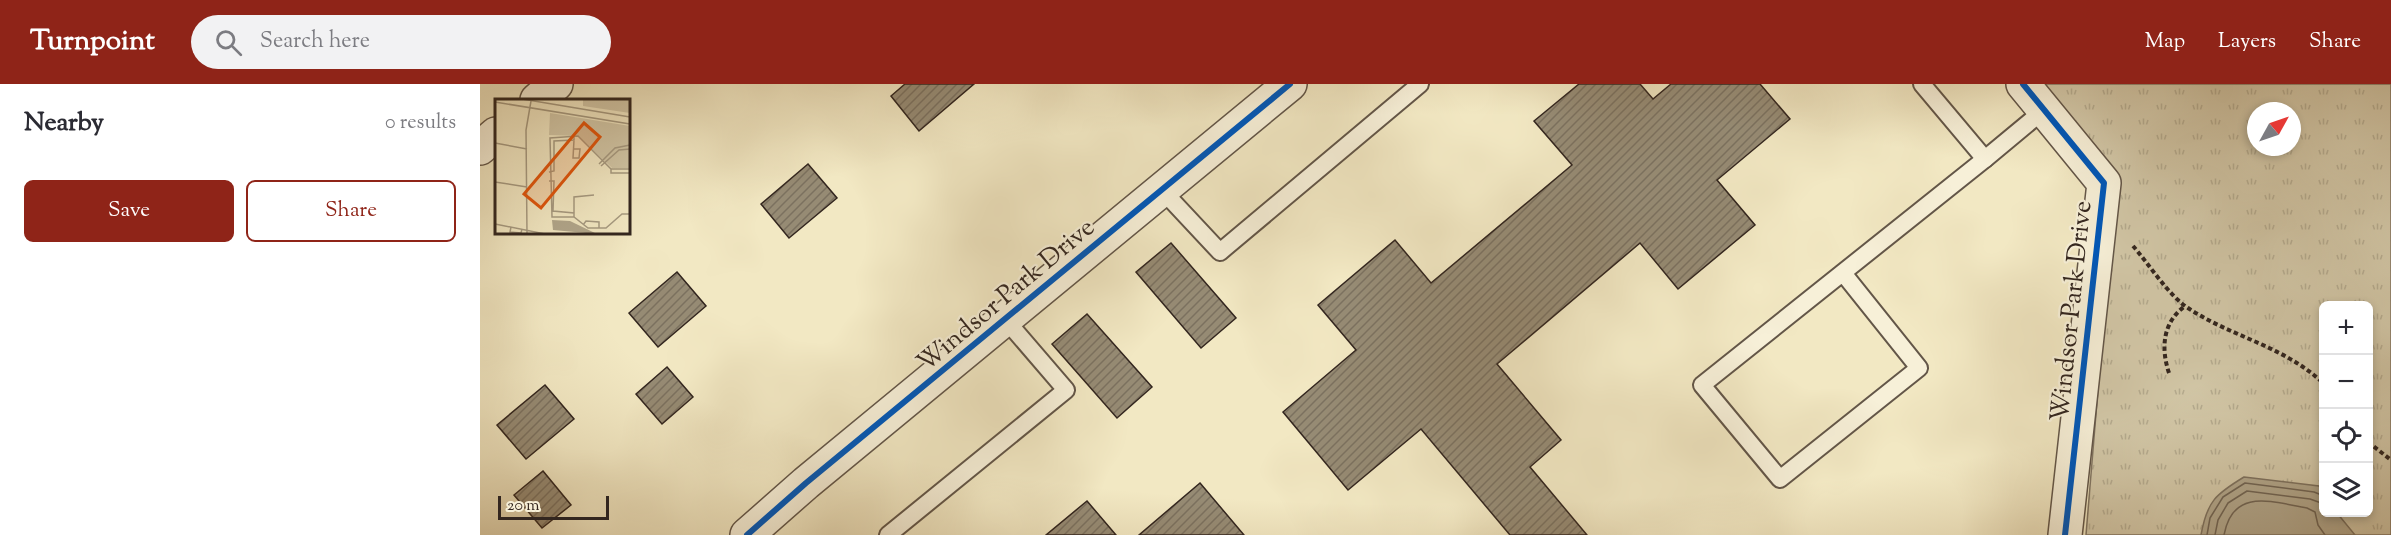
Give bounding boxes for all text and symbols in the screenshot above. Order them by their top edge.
search box [191,15,611,69]
text: Turnpoint [30,22,155,62]
icon: search [212,26,245,59]
text: Search here [260,26,370,58]
text: Map [2145,27,2185,57]
text: Layers [2218,27,2276,57]
text: Share [2309,27,2361,57]
inset map [495,99,630,234]
north arrow [2247,102,2301,156]
text: Nearby [24,105,104,142]
text: 0 results [385,109,456,138]
button: Save [24,180,234,242]
button: Share [246,180,456,242]
street label: Windsor Park Drive [2042,199,2102,424]
street label: Windsor Park Drive [910,210,1104,381]
map controls [2319,301,2373,517]
button: + [2319,301,2373,355]
button: − [2319,355,2373,409]
button: locate [2319,409,2373,463]
button: layers [2319,463,2373,517]
scale bar [498,493,609,520]
text: 20 m [507,495,540,518]

